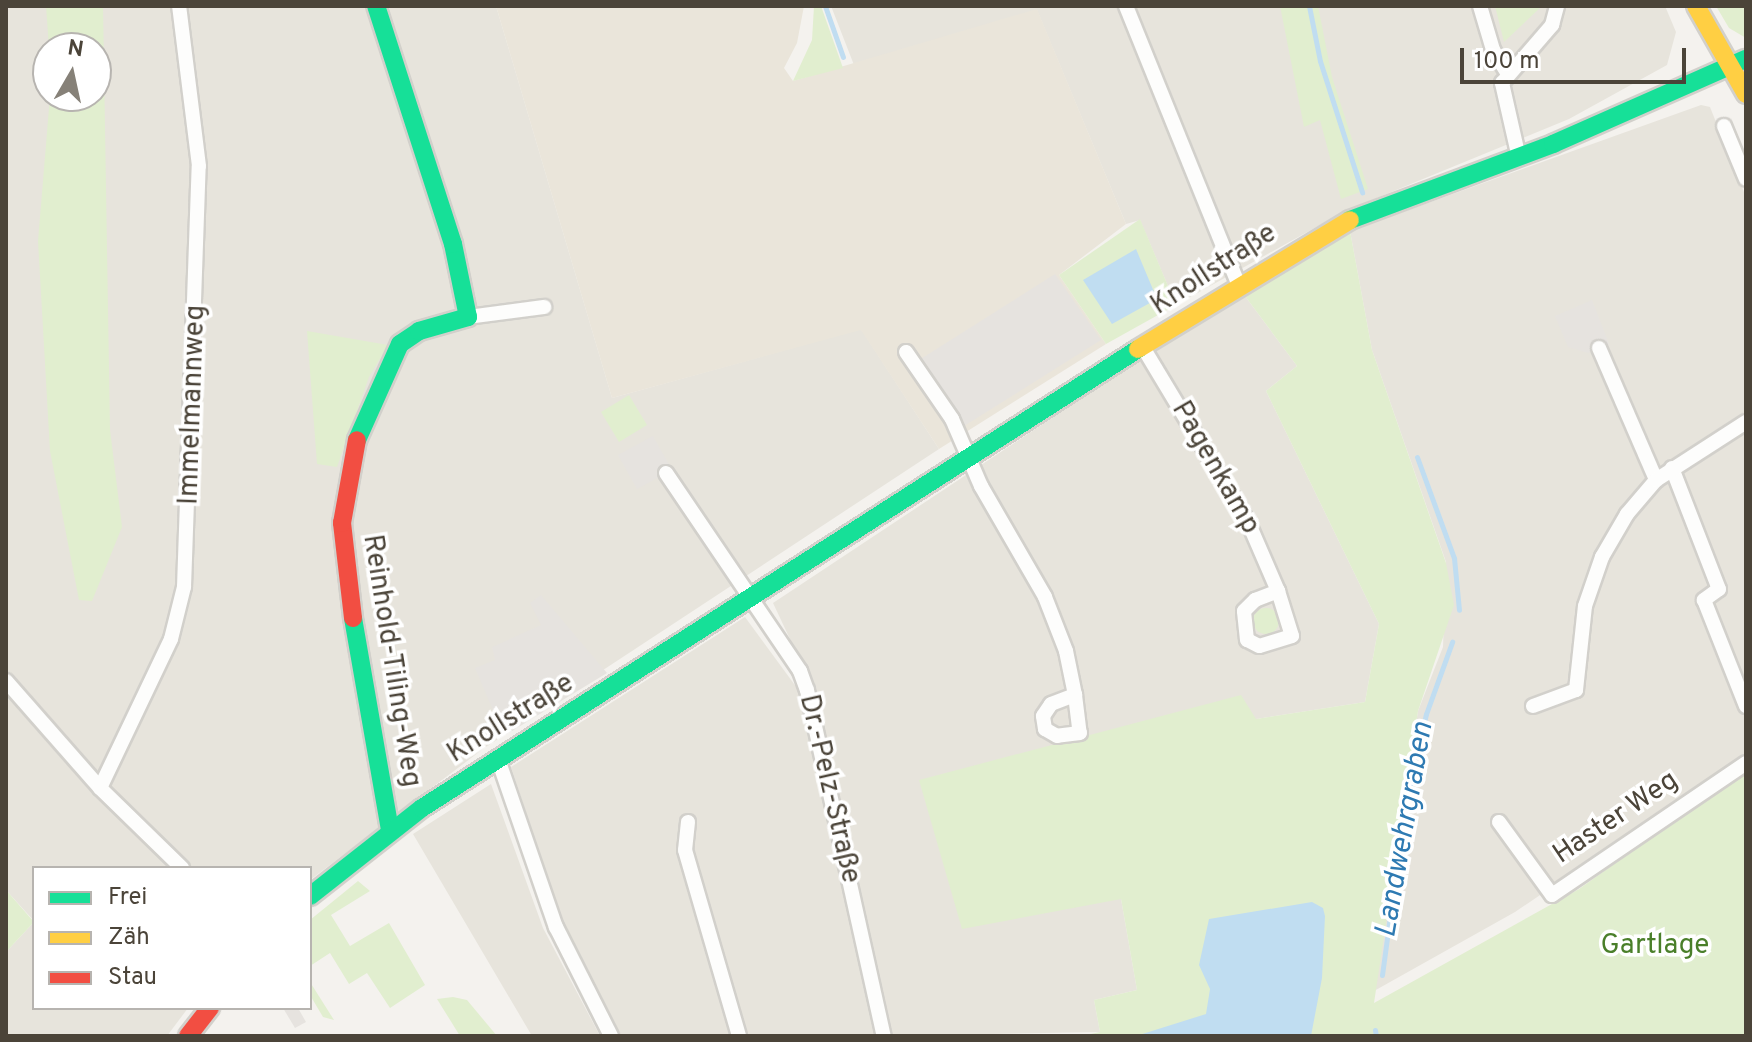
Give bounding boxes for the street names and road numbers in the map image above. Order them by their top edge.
street label: Knollstraße [1145,217,1283,323]
street label: Immelmannweg [173,304,213,506]
street label: Pagenkamp [1163,395,1267,541]
street label: Reinhold-Tiling-Weg [354,532,428,790]
street label: Knollstraße [442,667,580,771]
street label: Dr.-Pelz-Straße [791,691,867,887]
street label: Haster Weg [1547,764,1685,872]

